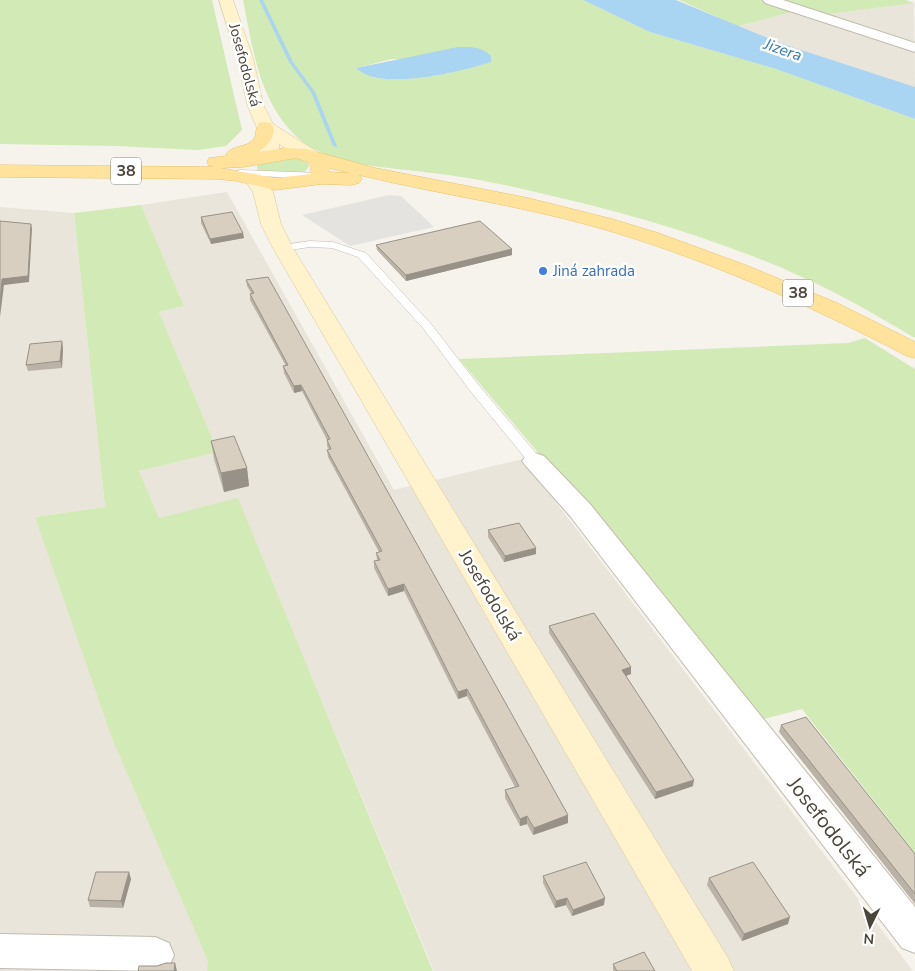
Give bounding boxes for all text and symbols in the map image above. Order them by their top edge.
street label: Josefodolská [224,20,266,109]
water label: Jizera [760,33,805,67]
road number: 38 [111,158,141,185]
place label: Jiná zahrada [552,261,635,281]
marker: Jiná zahrada [537,265,549,277]
road number: 38 [783,280,813,306]
street label: Josefodolská [453,544,527,645]
street label: Josefodolská [780,770,877,883]
north arrow [845,901,895,951]
text: N [863,929,875,948]

